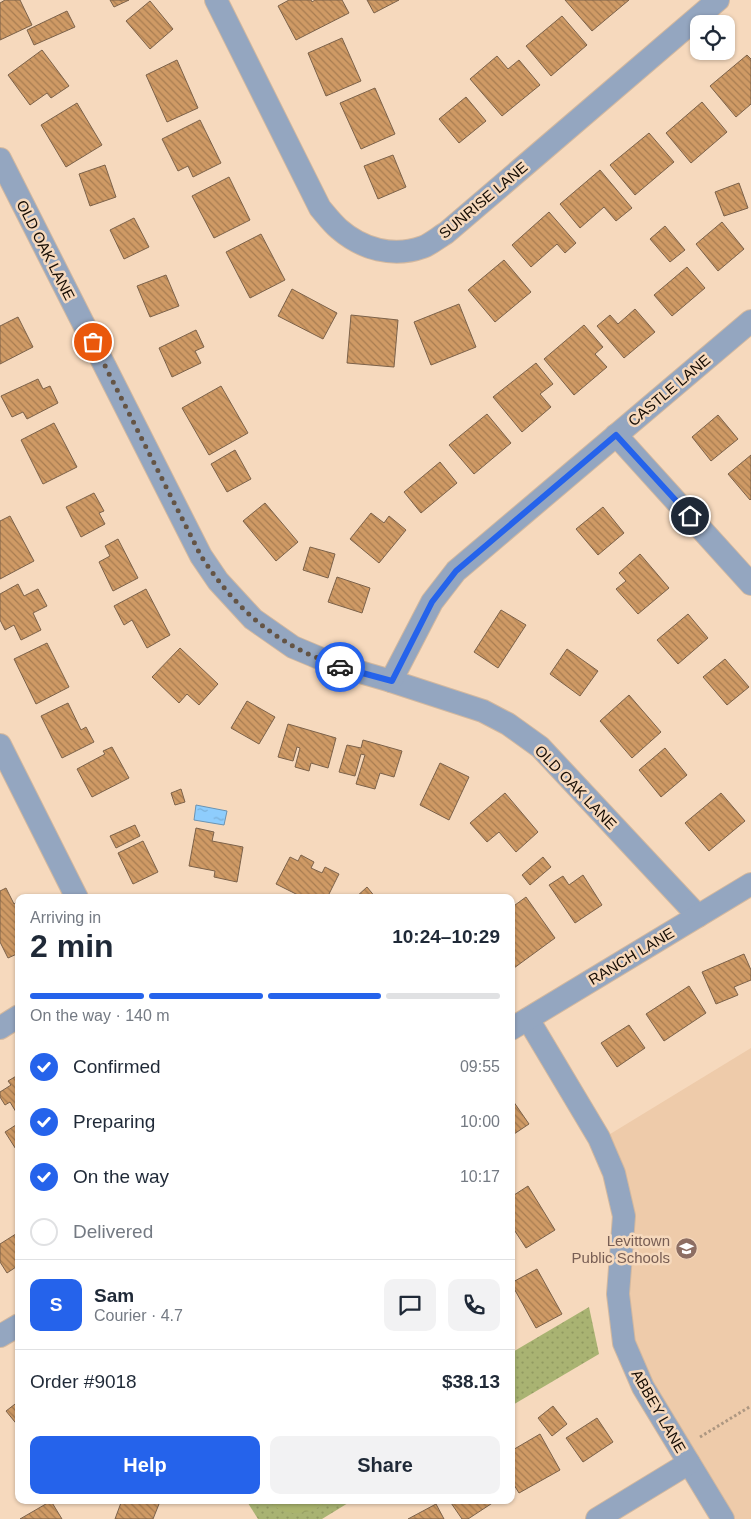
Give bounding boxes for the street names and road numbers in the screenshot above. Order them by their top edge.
street label: SUNRISE LANE [435,158,531,242]
street label: OLD OAK LANE [13,197,79,303]
street label: CASTLE LANE [625,351,713,429]
street label: OLD OAK LANE [532,742,620,832]
street label: RANCH LANE [585,924,677,988]
street label: ABBEY LANE [628,1366,690,1456]

